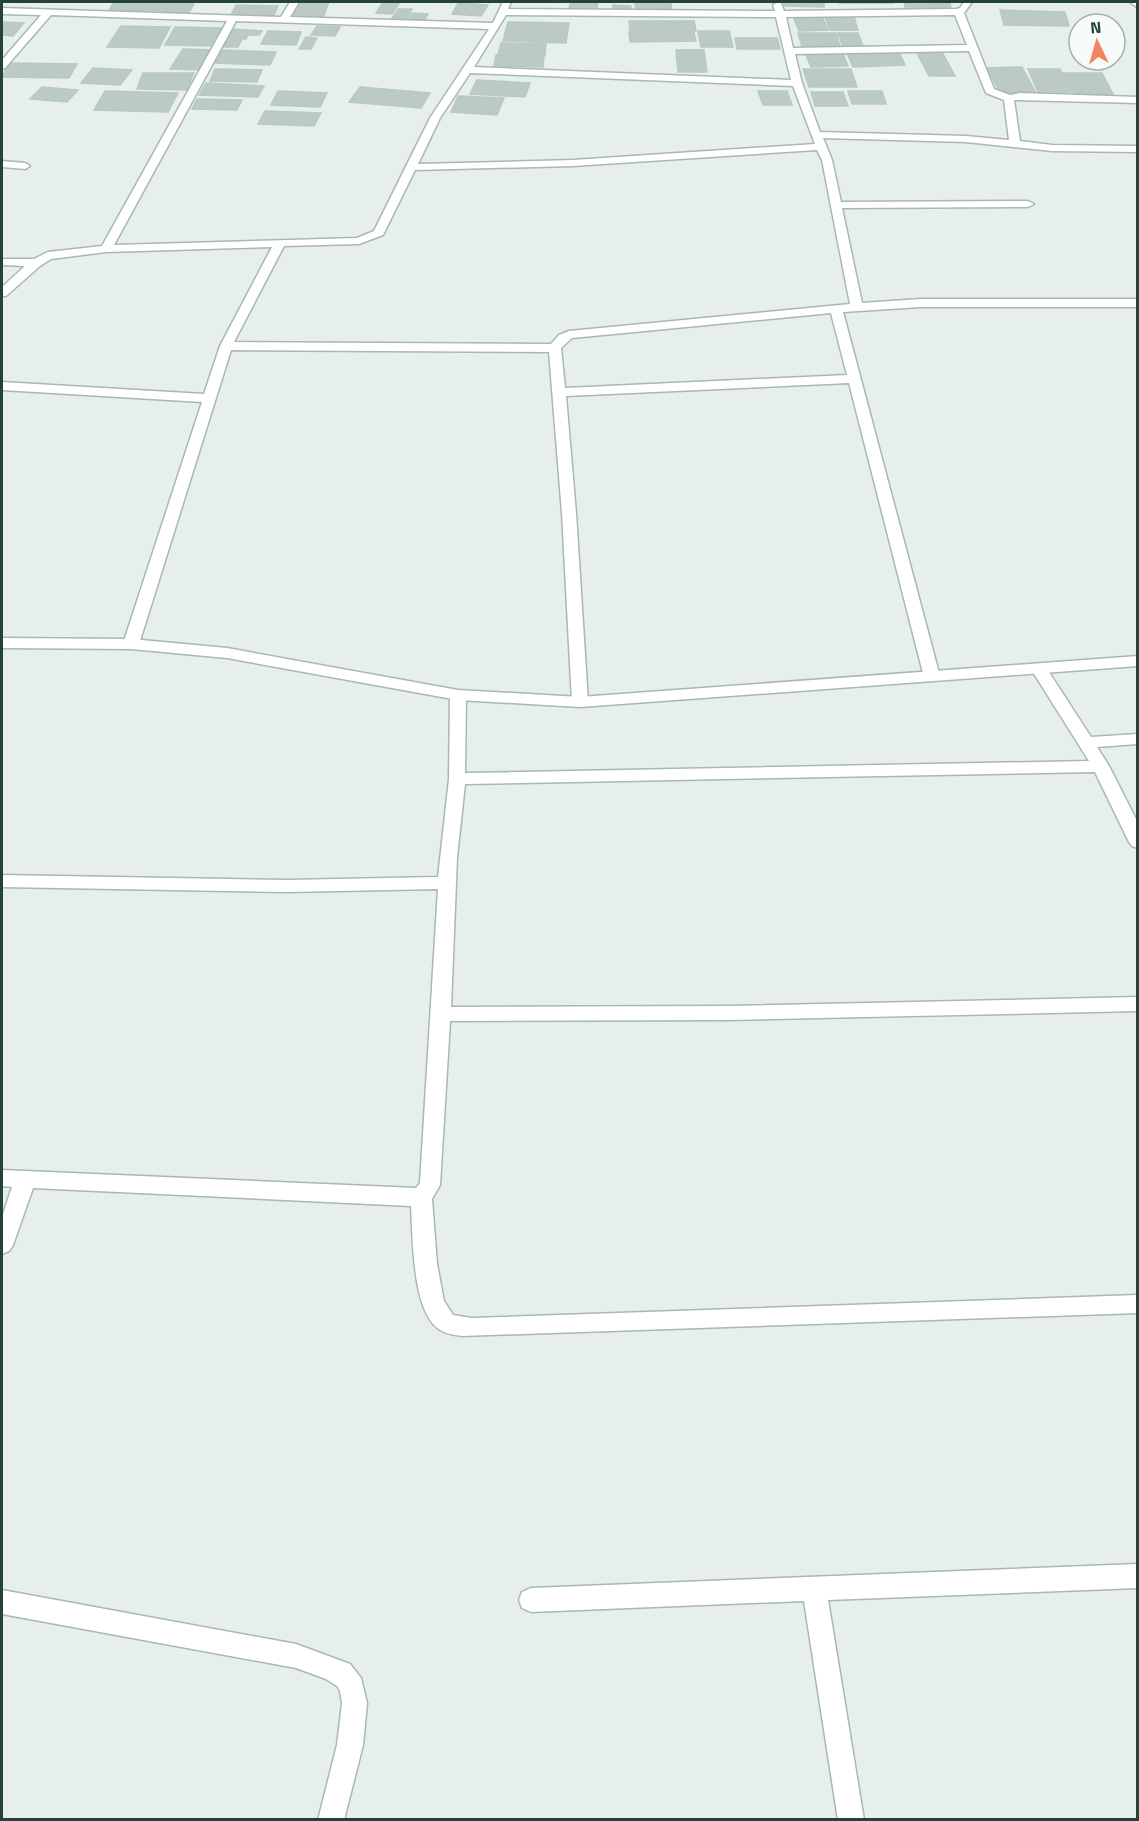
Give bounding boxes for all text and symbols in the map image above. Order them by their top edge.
north arrow [1067,12,1127,72]
text: N [1089,15,1102,39]

